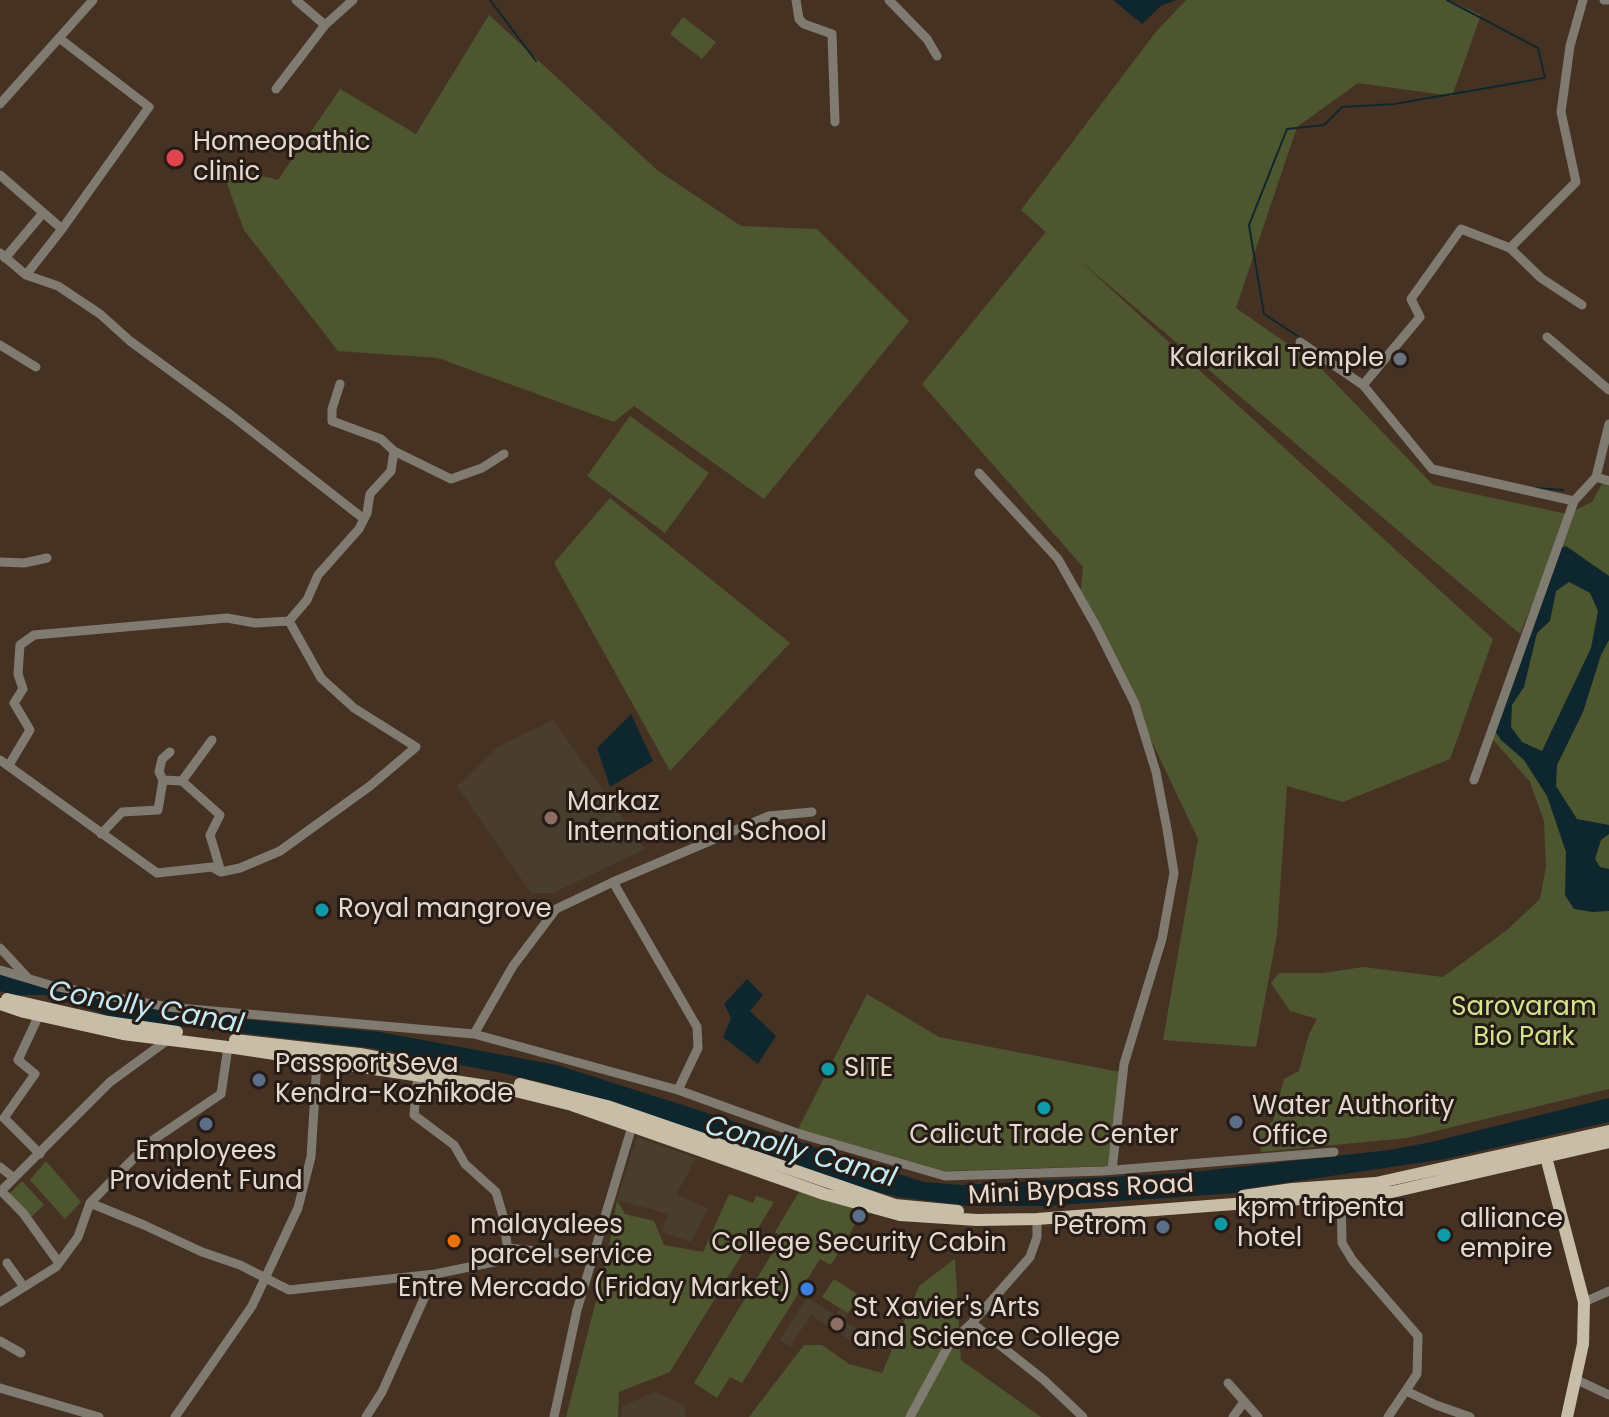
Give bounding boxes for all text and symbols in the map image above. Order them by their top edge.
place label: Homeopathic clinic [193,127,371,188]
marker: Homeopathic clinic [164,147,186,169]
place label: Kalarikal Temple [1169,343,1384,375]
marker: Kalarikal Temple [1391,350,1409,368]
place label: Markaz International School [567,787,827,848]
marker: Markaz International School [542,809,560,827]
place label: Royal mangrove [338,894,552,926]
marker: Royal mangrove [313,901,331,919]
water label: Conolly Canal [46,975,246,1043]
park label: Sarovaram Bio Park [1451,992,1597,1054]
place label: Passport Seva Kendra-Kozhikode [275,1049,513,1110]
place label: SITE [844,1053,893,1085]
marker: SITE [819,1060,837,1078]
marker: Passport Seva Kendra-Kozhikode [250,1071,268,1089]
place label: Water Authority Office [1252,1091,1454,1152]
marker: Calicut Trade Center [1035,1099,1053,1117]
water label: Conolly Canal [700,1110,900,1196]
marker: Water Authority Office [1227,1113,1245,1131]
marker: Employees Provident Fund [197,1115,215,1133]
place label: Calicut Trade Center [909,1120,1179,1152]
place label: Employees Provident Fund [109,1136,303,1198]
street label: Mini Bypass Road [967,1170,1195,1212]
place label: kpm tripenta hotel [1237,1193,1405,1254]
place label: alliance empire [1460,1204,1563,1266]
marker: College Security Cabin [850,1207,868,1225]
place label: malayalees parcel service [470,1210,652,1272]
place label: Petrom [1053,1211,1147,1243]
marker: kpm tripenta hotel [1212,1215,1230,1233]
marker: Petrom [1154,1218,1172,1236]
marker: alliance empire [1435,1226,1453,1244]
place label: College Security Cabin [711,1228,1007,1260]
marker: malayalees parcel service [445,1232,463,1250]
place label: Entre Mercado (Friday Market) [398,1273,791,1305]
marker: Entre Mercado (Friday Market) [798,1280,816,1298]
place label: St Xavier's Arts and Science College [853,1293,1120,1354]
marker: St Xavier's Arts and Science College [828,1315,846,1333]

